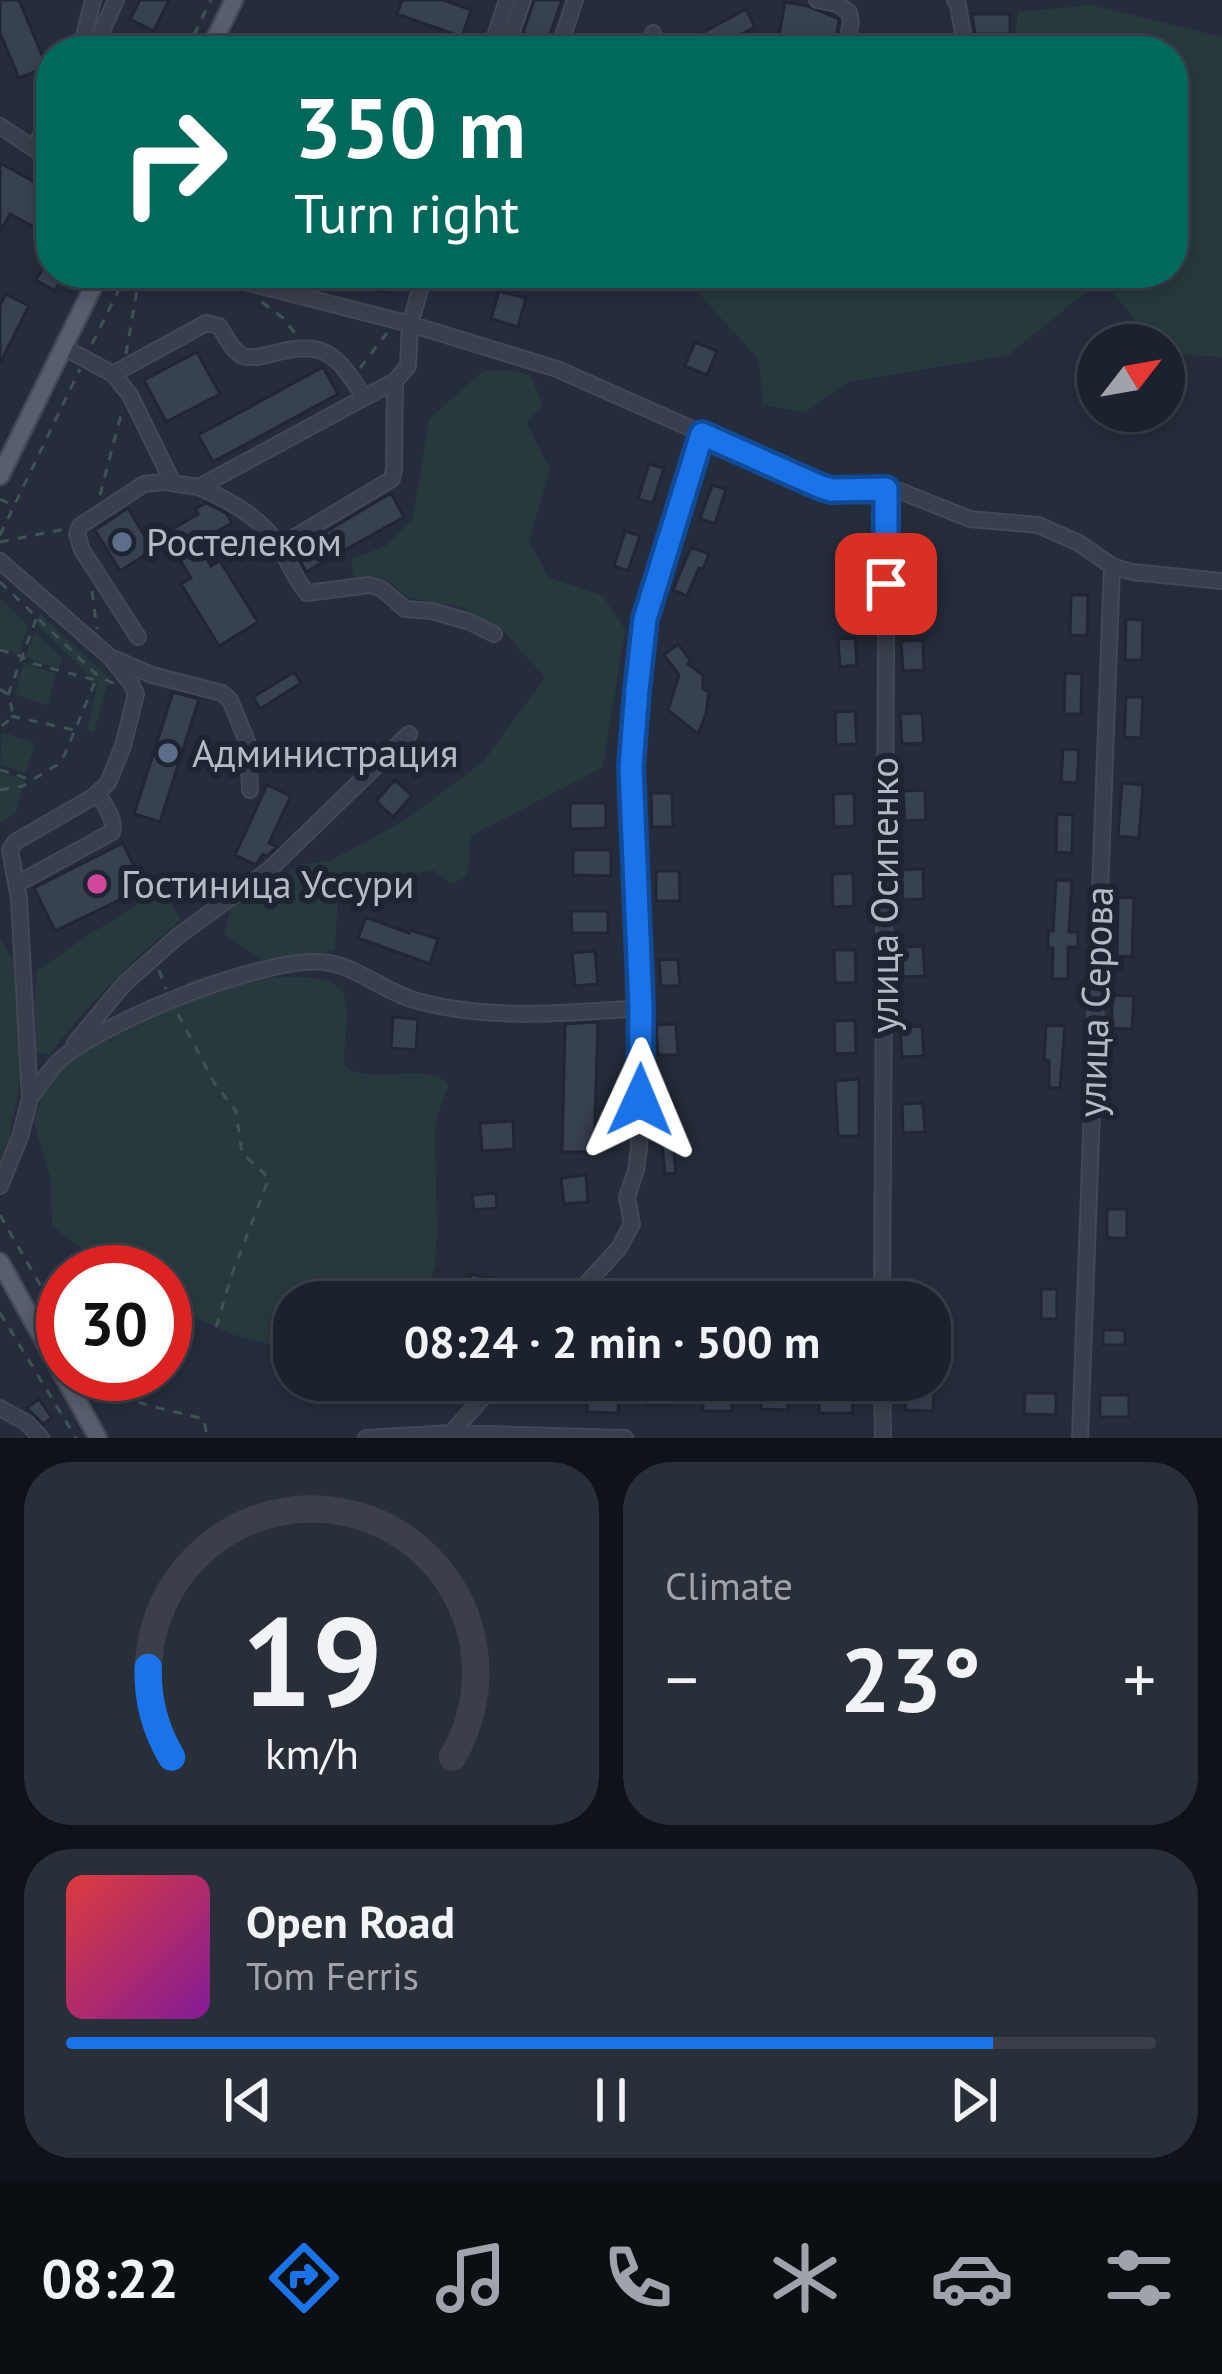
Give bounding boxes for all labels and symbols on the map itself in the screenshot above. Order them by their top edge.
north arrow [1077,324,1185,432]
place label: Ростелеком [146,516,342,567]
marker: Ростелеком [109,529,135,555]
pin [835,533,937,635]
place label: Администрация [192,727,459,778]
marker: Администрация [155,740,181,766]
street label: улица Осипенко [858,757,909,1033]
place label: Гостиница Уссури [121,858,414,909]
marker: Гостиница Уссури [84,871,110,897]
street label: улица Серова [1065,886,1124,1118]
position arrow [577,1037,703,1163]
speed limit sign: 30 [36,1245,192,1401]

